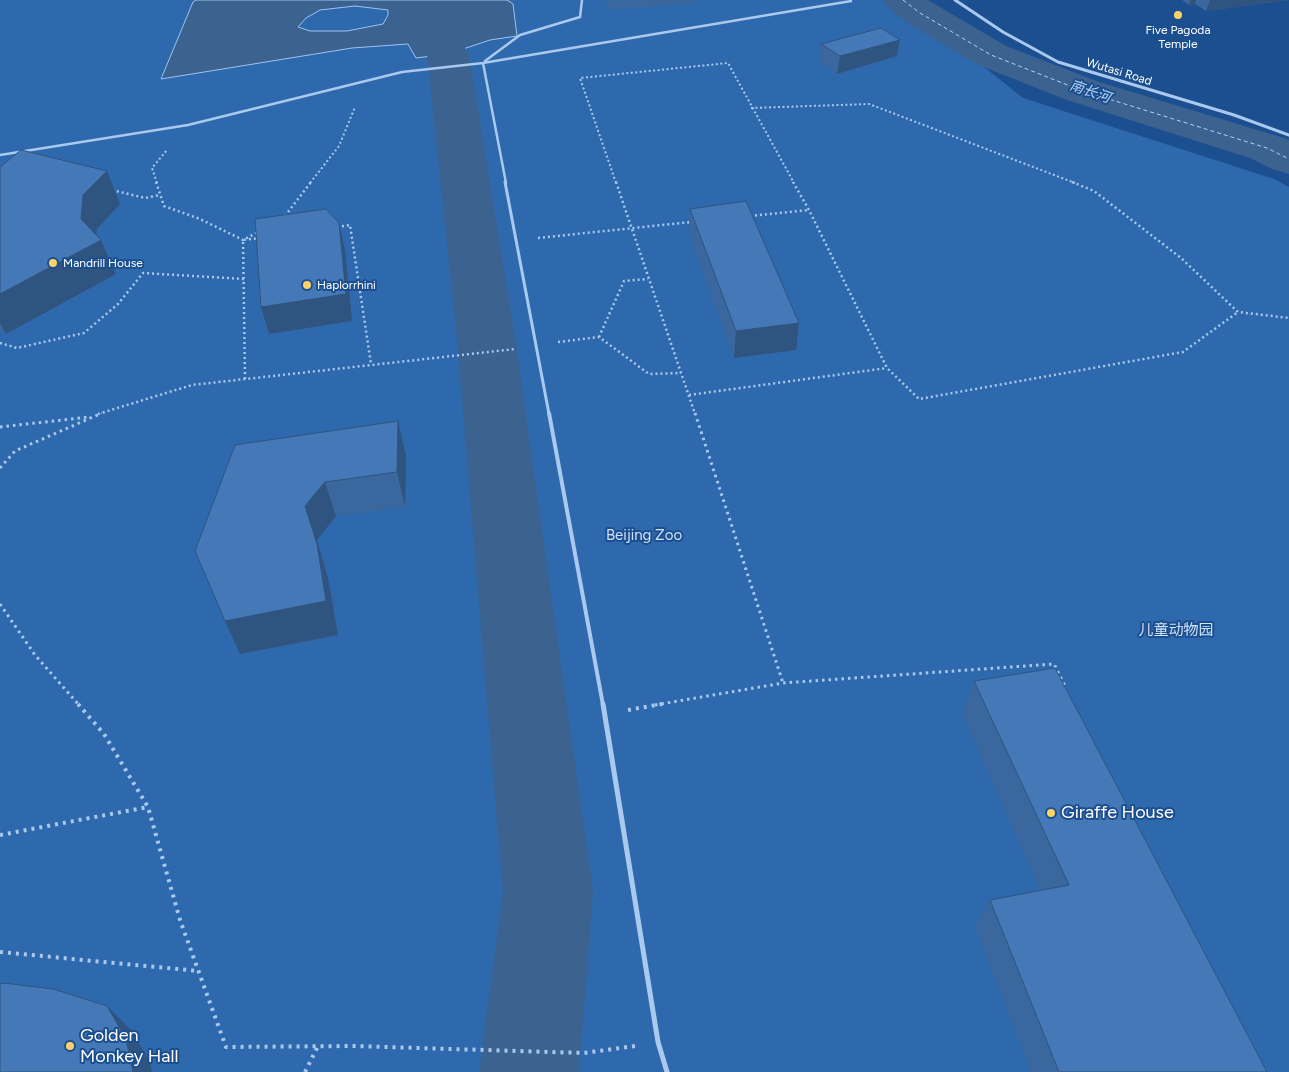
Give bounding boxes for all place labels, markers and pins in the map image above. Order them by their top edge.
marker: Five Pagoda Temple [1172,9,1184,21]
place label: Five Pagoda Temple [1145,23,1211,51]
place label: Mandrill House [63,256,143,270]
marker: Mandrill House [47,257,59,269]
place label: Haplorrhini [317,278,376,292]
marker: Haplorrhini [301,279,313,291]
place label: Giraffe House [1061,802,1174,824]
marker: Giraffe House [1045,807,1057,819]
place label: Golden Monkey Hall [80,1025,178,1068]
marker: Golden Monkey Hall [64,1040,76,1052]

